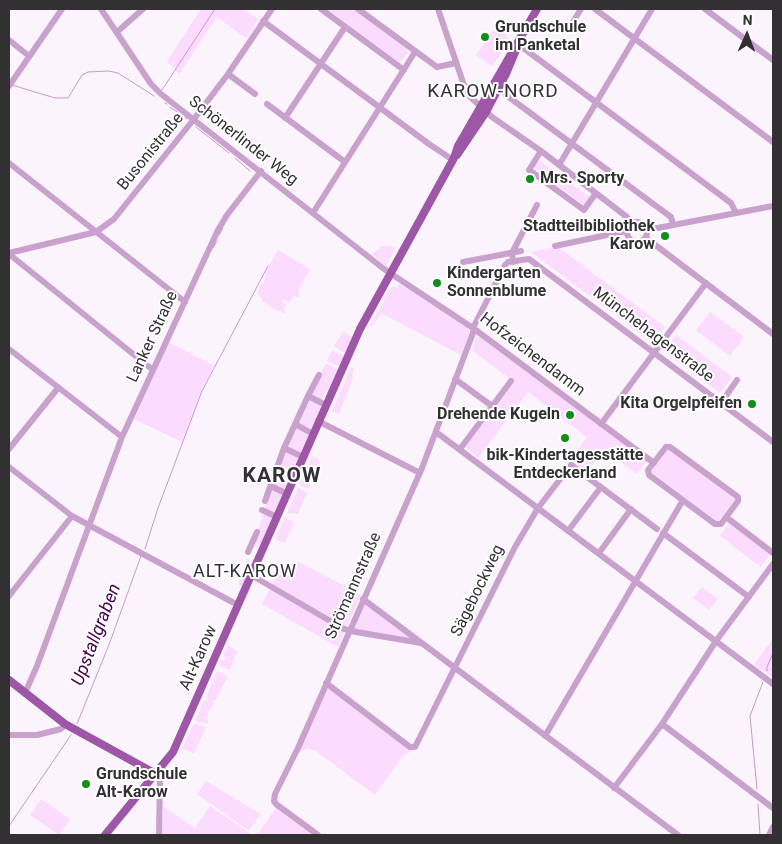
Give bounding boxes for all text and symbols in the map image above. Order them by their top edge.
north arrow [722,10,772,60]
text: N [742,12,753,28]
place label: Grundschule im Panketal [495,18,586,56]
marker: Grundschule im Panketal [479,31,491,43]
district label: KAROW-NORD [426,81,560,103]
street label: Schönerlinder Weg [184,92,302,190]
street label: Busonistraße [114,109,188,195]
place label: Mrs. Sporty [540,169,624,189]
marker: Mrs. Sporty [524,173,536,185]
place label: Stadtteilbibliothek Karow [523,217,655,255]
marker: Stadtteilbibliothek Karow [659,230,671,242]
place label: Kindergarten Sonnenblume [447,264,546,302]
marker: Kindergarten Sonnenblume [431,277,443,289]
street label: Münchehagenstraße [589,283,717,387]
street label: Lanker Straße [123,288,183,386]
street label: Hofzeichendamm [476,309,588,401]
place label: Kita Orgelpfeifen [620,394,742,414]
marker: Kita Orgelpfeifen [746,398,758,410]
place label: Drehende Kugeln [437,405,560,425]
marker: Drehende Kugeln [564,409,576,421]
marker: bik-Kindertagesstätte Entdeckerland [559,432,571,444]
place label: bik-Kindertagesstätte Entdeckerland [486,446,644,484]
district label: KAROW [242,464,322,490]
street label: Strömannstraße [322,530,386,642]
street label: Sägebockweg [448,542,508,640]
district label: ALT-KAROW [192,561,298,583]
water label: Upstallgraben [68,581,126,689]
street label: Alt-Karow [176,623,222,693]
place label: Grundschule Alt-Karow [96,765,187,803]
marker: Grundschule Alt-Karow [80,778,92,790]

